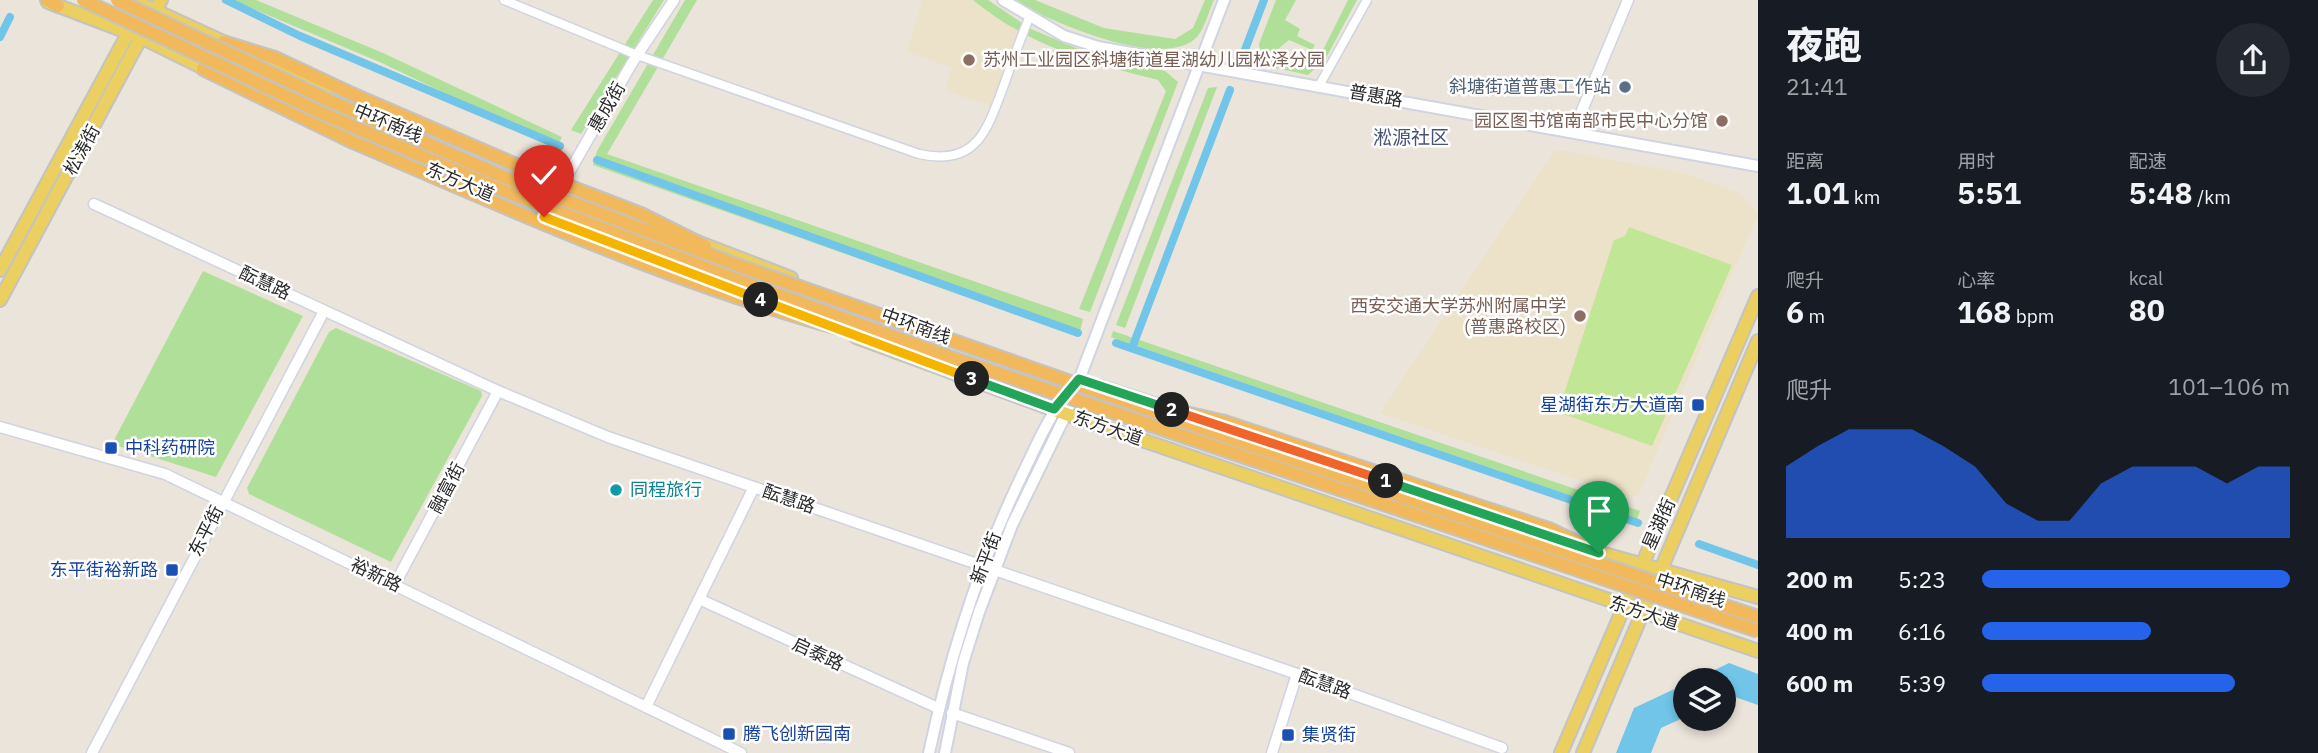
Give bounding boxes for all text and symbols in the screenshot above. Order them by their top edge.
text: 夜跑 [1786,20,1862,69]
button: share [2216,23,2290,97]
place label: 苏州工业园区斜塘街道星湖幼儿园松泽分园 [983,48,1325,71]
marker: 苏州工业园区斜塘街道星湖幼儿园松泽分园 [961,52,977,68]
text: 21:41 [1786,71,1848,101]
place label: 斜塘街道普惠工作站 [1449,75,1611,98]
street label: 惠成街 [583,78,630,136]
street label: 普惠路 [1348,79,1405,112]
marker: 斜塘街道普惠工作站 [1617,79,1633,95]
street label: 中环南线 [351,98,426,147]
place label: 园区图书馆南部市民中心分馆 [1474,109,1708,132]
marker: 园区图书馆南部市民中心分馆 [1714,113,1730,129]
street label: 松涛街 [58,121,105,179]
district label: 淞源社区 [1373,125,1449,149]
pin [514,145,574,217]
text: 距离 [1786,149,1824,173]
text: 用时 [1957,149,1995,173]
text: 配速 [2129,149,2167,173]
icon: check [525,156,563,194]
street label: 东方大道 [423,157,498,206]
text: 1.01 [1786,173,1849,212]
text: 5:51 [1957,173,2021,212]
text: 5:48 [2129,173,2193,212]
text: km [1849,185,1880,209]
text: /km [2193,185,2231,209]
street label: 酝慧路 [236,261,295,304]
text: kcal [2129,266,2163,290]
text: 爬升 [1786,268,1824,292]
text: 心率 [1957,268,1995,292]
pin: 4 [744,282,778,318]
text: 4 [755,287,766,311]
text: 80 [2129,290,2165,329]
text: 6 [1786,292,1804,331]
text: 168 [1957,292,2011,331]
place label: 西安交通大学苏州附属中学 (普惠路校区) [1350,294,1566,338]
street label: 中环南线 [878,302,954,349]
text: m [1804,304,1825,328]
text: bpm [2011,304,2054,328]
marker: 西安交通大学苏州附属中学 (普惠路校区) [1572,308,1588,324]
pin: 3 [954,362,990,396]
text: 3 [966,366,977,390]
text: 101–106 m [2168,371,2290,401]
text: 爬升 [1786,374,1832,404]
pin: 2 [1154,392,1190,428]
place label: 星湖街东方大道南 [1540,393,1684,416]
text: 2 [1166,397,1177,421]
marker: 星湖街东方大道南 [1690,397,1706,413]
street label: 东方大道 [1070,405,1146,450]
place label: 中科药研院 [125,436,215,459]
marker: 中科药研院 [103,440,119,456]
street label: 融富街 [424,459,469,517]
pin: 1 [1368,463,1404,498]
text: 1 [1380,468,1391,492]
place label: 同程旅行 [630,478,702,501]
street label: 酝慧路 [760,479,818,518]
pin [1569,481,1629,553]
marker: 同程旅行 [608,482,624,498]
icon: arrive [1580,492,1618,530]
street label: 星湖街 [1637,494,1680,553]
street label: 东平街 [183,501,228,560]
street label: 新平街 [965,528,1006,587]
street label: 裕新路 [347,552,406,597]
place label: 东平街裕新路 [50,558,158,581]
marker: 东平街裕新路 [164,562,180,578]
text: 200 m [1786,564,1853,594]
text: 5:23 [1898,564,1946,594]
street label: 中环南线 [1653,567,1729,612]
street label: 东方大道 [1606,590,1682,635]
text: 400 m [1786,616,1853,646]
text: 6:16 [1898,616,1946,646]
street label: 启泰路 [789,632,848,675]
street label: 酝慧路 [1296,663,1354,704]
map controls [1673,668,1736,731]
button: layers [1673,668,1736,731]
text: 600 m [1786,668,1853,698]
text: 5:39 [1898,668,1946,698]
place label: 腾飞创新园南 [743,722,851,745]
place label: 集贤街 [1302,723,1356,746]
marker: 腾飞创新园南 [721,726,737,742]
marker: 集贤街 [1280,727,1296,743]

